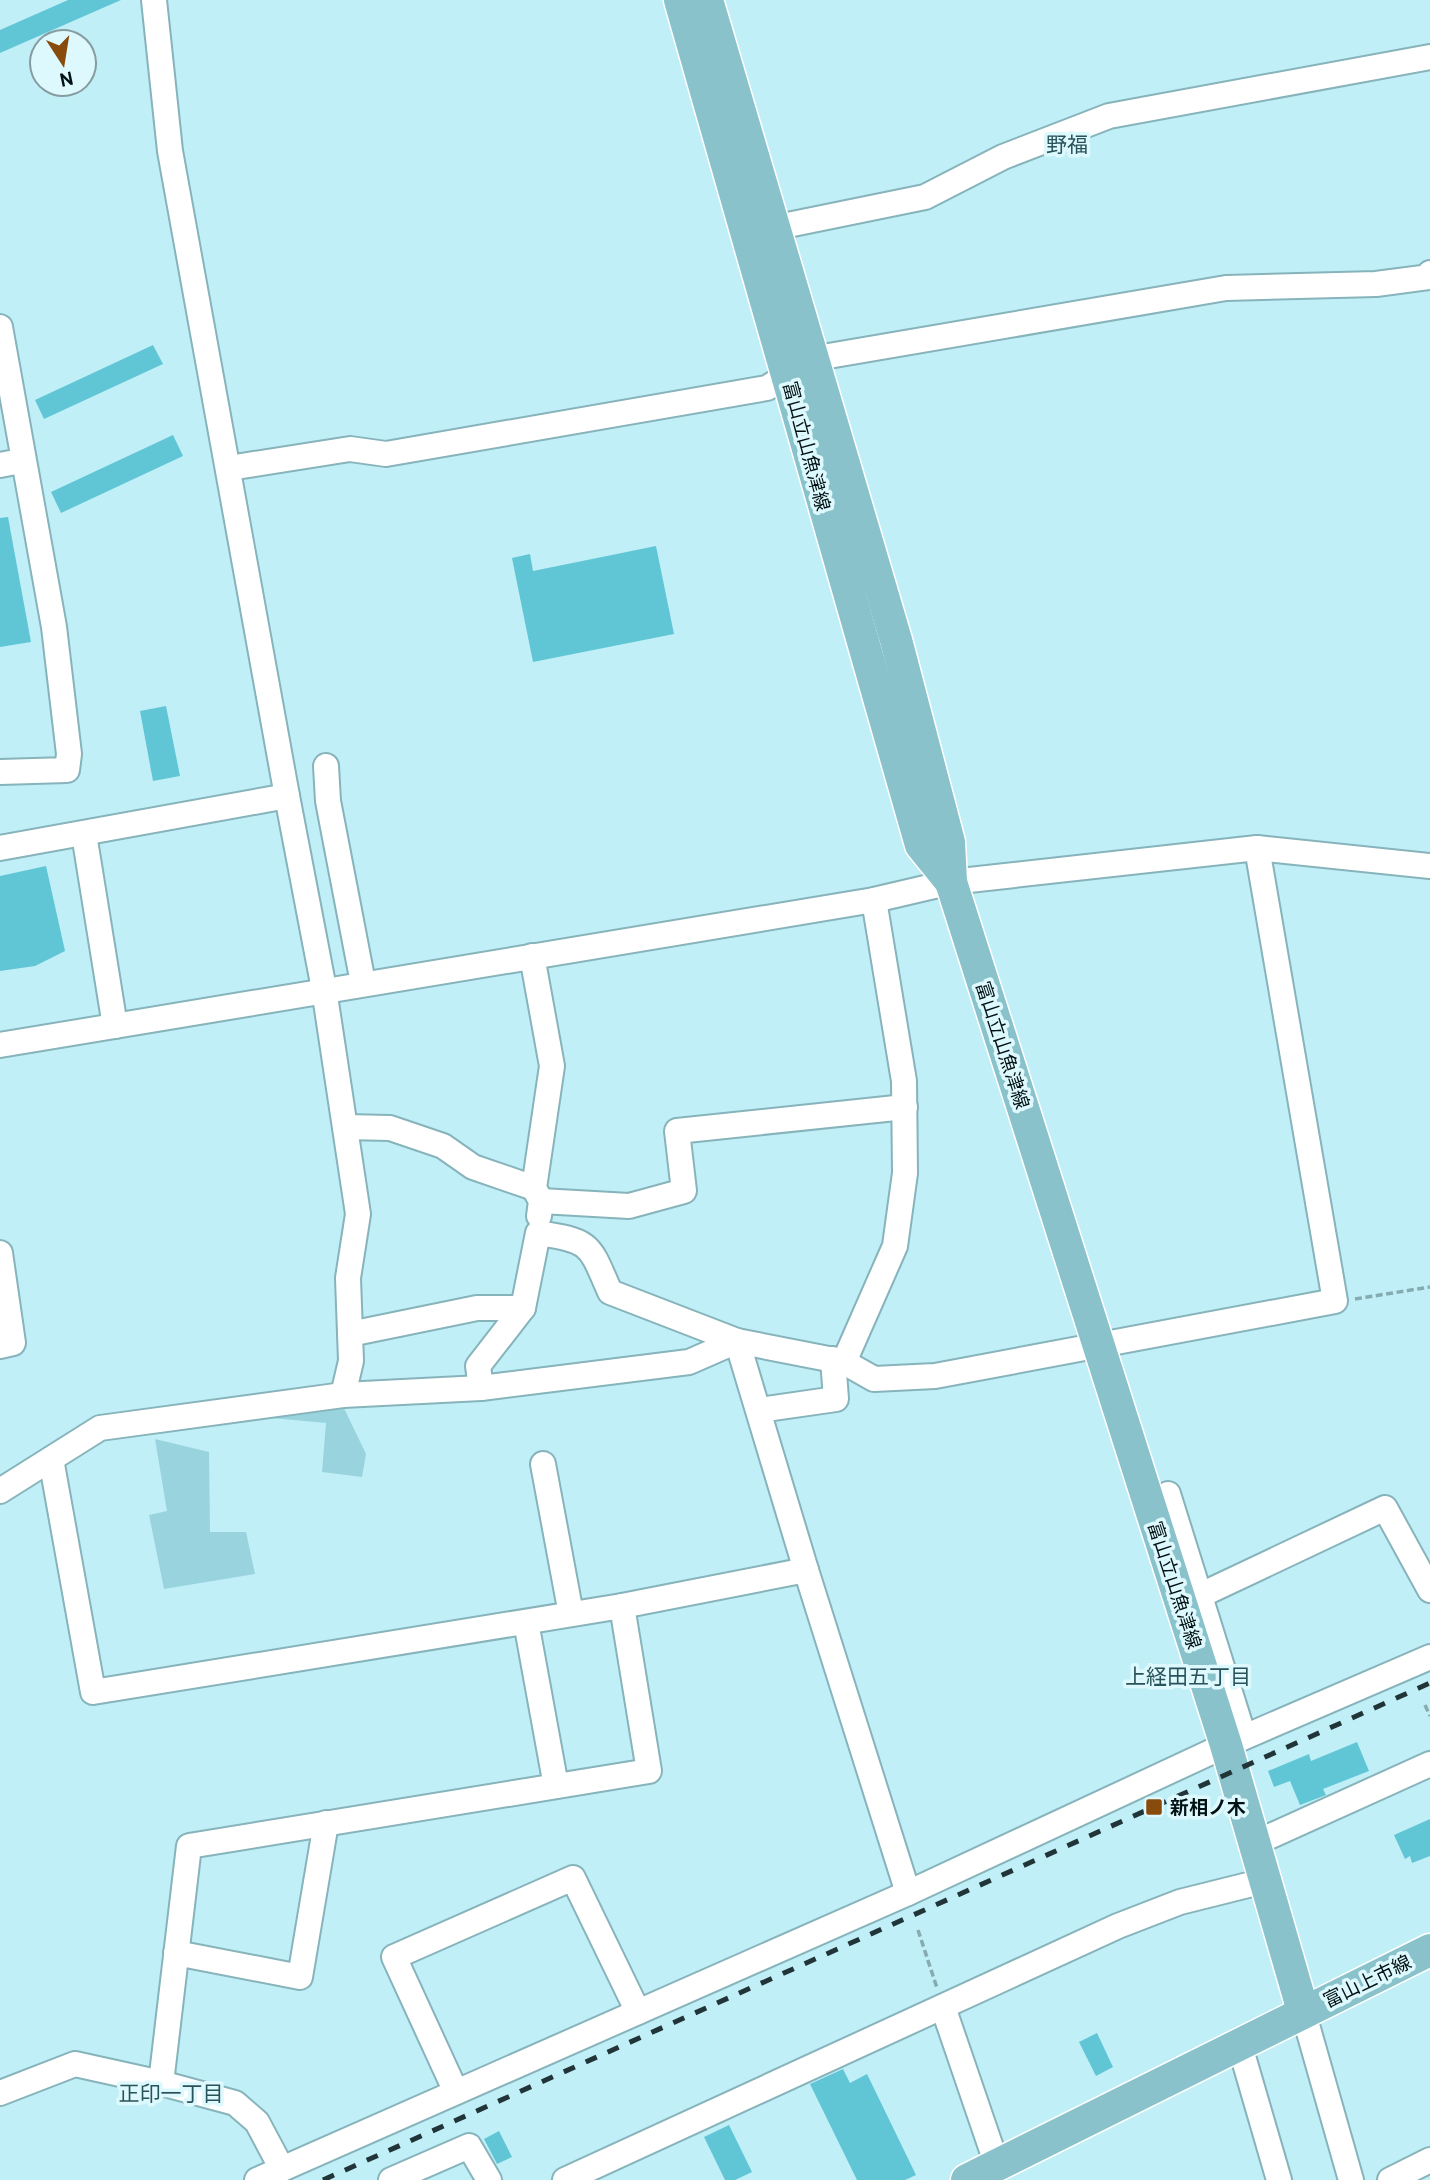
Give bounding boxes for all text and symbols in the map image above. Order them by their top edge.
north arrow [28,28,98,98]
text: N [57,65,75,91]
district label: 野福 [1046,133,1088,160]
street label: 富山立山魚津線 [776,379,834,514]
street label: 富山立山魚津線 [969,979,1033,1113]
street label: 富山立山魚津線 [1141,1519,1205,1653]
district label: 上経田五丁目 [1125,1665,1251,1692]
marker: 新相ノ木 [1144,1797,1164,1817]
place label: 新相ノ木 [1170,1797,1246,1821]
street label: 富山上市線 [1320,1951,1416,2014]
district label: 正印一丁目 [119,2082,224,2109]

